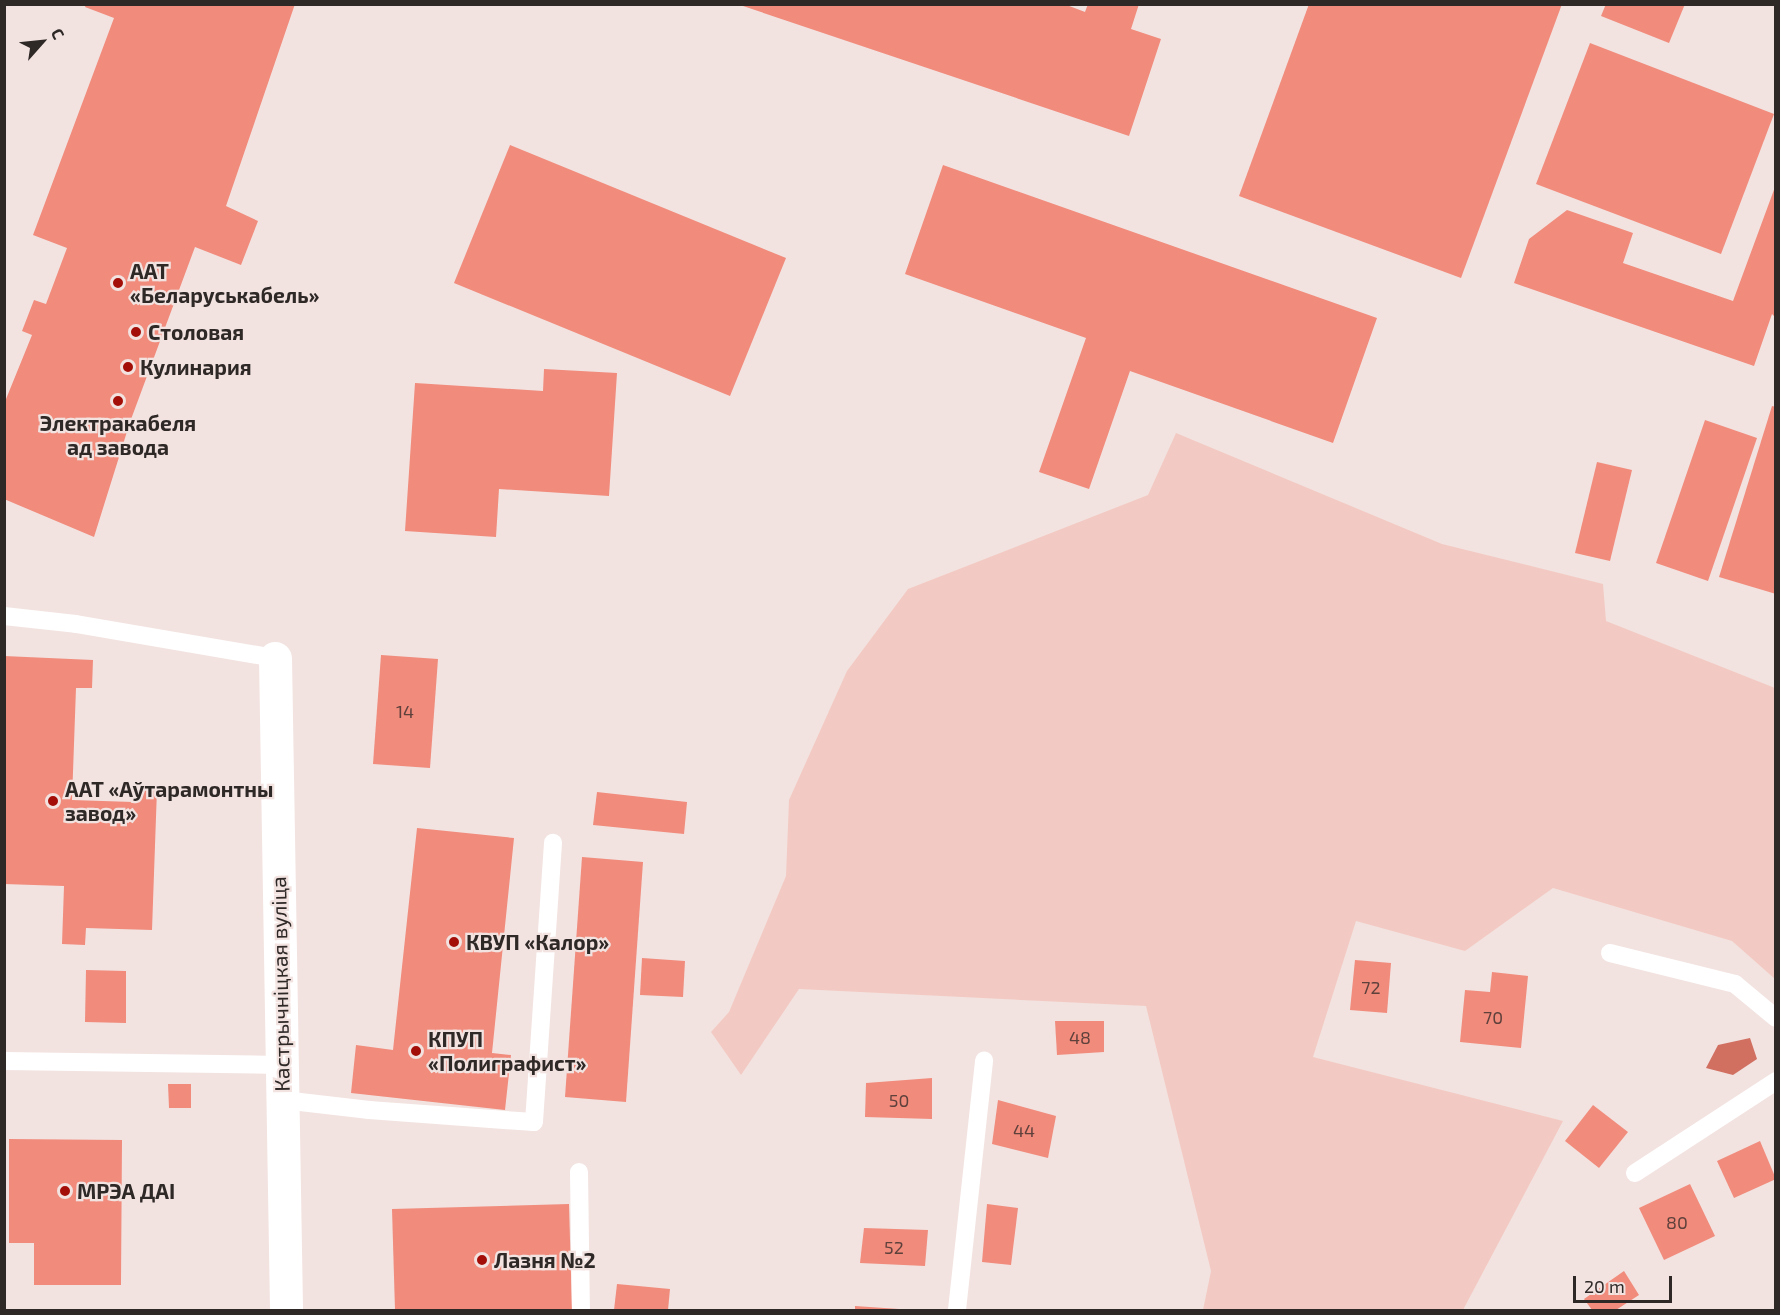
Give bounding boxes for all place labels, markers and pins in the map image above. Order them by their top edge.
place label: ААТ «Беларуськабель» [130,258,319,308]
marker: ААТ «Беларуськабель» [111,276,125,290]
place label: Столовая [148,319,244,345]
marker: Столовая [129,325,143,339]
place label: Кулинария [140,354,252,380]
marker: Кулинария [121,360,135,374]
marker: Электракабеля ад завода [111,394,125,408]
place label: Электракабеля ад завода [40,410,196,460]
place label: ААТ «Аўтарамонтны завод» [65,776,273,826]
marker: ААТ «Аўтарамонтны завод» [46,794,60,808]
place label: КВУП «Калор» [466,929,609,955]
marker: КВУП «Калор» [447,935,461,949]
place label: КПУП «Полиграфист» [428,1026,586,1076]
marker: КПУП «Полиграфист» [409,1044,423,1058]
place label: МРЭА ДАІ [77,1178,175,1204]
marker: МРЭА ДАІ [58,1184,72,1198]
place label: Лазня №2 [494,1247,596,1273]
marker: Лазня №2 [475,1253,489,1267]

